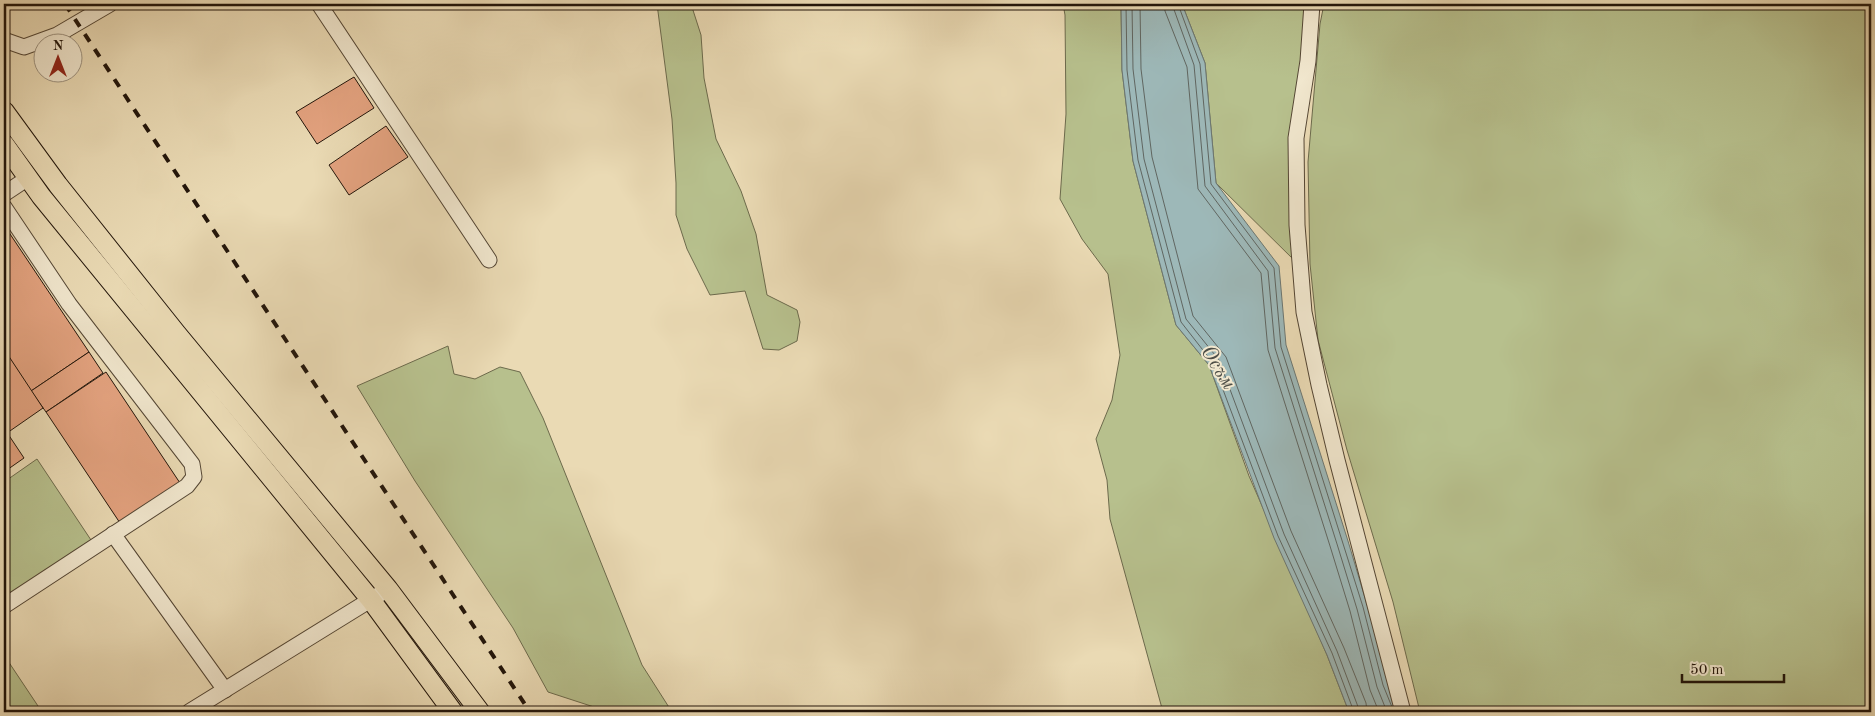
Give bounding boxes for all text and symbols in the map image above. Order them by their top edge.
north arrow [32,32,82,82]
text: N [53,39,64,53]
water label: Осъм [1196,342,1239,394]
scale bar [1682,651,1785,683]
text: 50 m [1690,663,1724,678]

